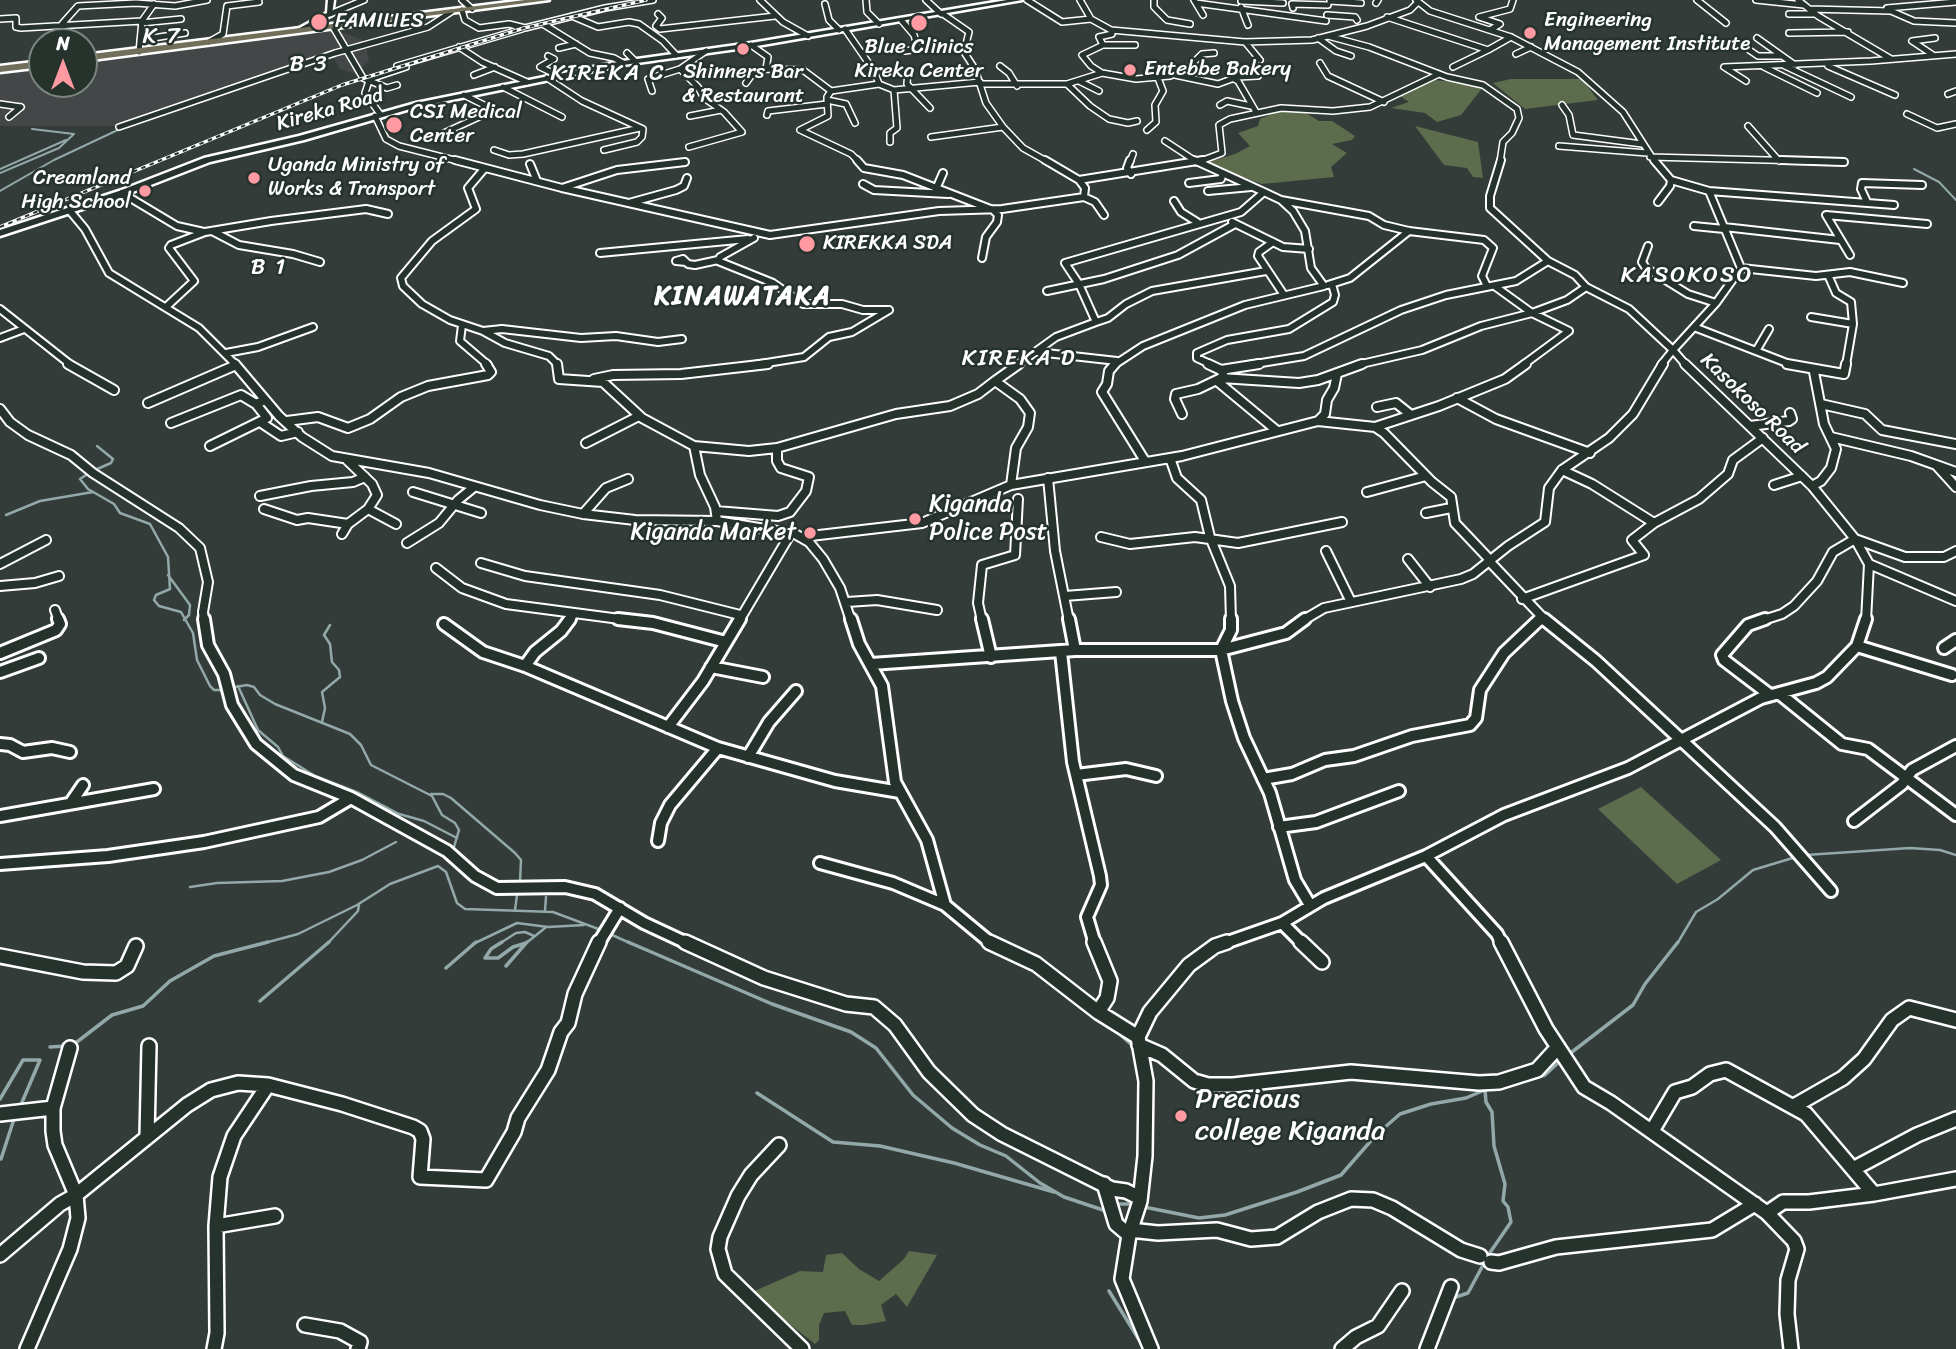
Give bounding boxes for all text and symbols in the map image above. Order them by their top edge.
place label: Engineering Management Institute [1544,8,1750,58]
place label: FAMILIES [335,9,424,35]
marker: FAMILIES [309,12,329,32]
marker: Blue Clinics Kireka Center [909,13,929,33]
district label: K 7 [143,23,181,51]
marker: Engineering Management Institute [1522,25,1538,41]
text: N [56,27,70,60]
north arrow [28,28,98,98]
place label: Blue Clinics Kireka Center [855,35,983,85]
marker: Shinners Bar & Restaurant [735,41,751,57]
district label: B 3 [290,51,328,79]
place label: Entebbe Bakery [1144,57,1291,83]
district label: KIREKA C [552,60,664,88]
place label: Shinners Bar & Restaurant [682,60,804,110]
marker: Entebbe Bakery [1122,62,1138,78]
street label: Kireka Road [274,83,386,137]
place label: CSI Medical Center [410,100,522,150]
marker: CSI Medical Center [384,115,404,135]
place label: Uganda Ministry of Works & Transport [268,153,445,203]
place label: Creamland High School [21,166,131,216]
marker: Uganda Ministry of Works & Transport [246,170,262,186]
marker: Creamland High School [137,183,153,199]
place label: KIREKKA SDA [823,231,953,257]
marker: KIREKKA SDA [797,234,817,254]
district label: B 1 [251,254,287,282]
district label: KASOKOSO [1622,262,1752,290]
district label: KINAWATAKA [654,281,832,313]
district label: KIREKA D [963,345,1075,373]
street label: Kasokoso Road [1695,348,1809,460]
place label: Kiganda Police Post [929,491,1047,547]
marker: Kiganda Police Post [907,511,923,527]
place label: Kiganda Market [631,519,796,547]
marker: Kiganda Market [802,525,818,541]
place label: Precious college Kiganda [1195,1083,1385,1149]
marker: Precious college Kiganda [1173,1108,1189,1124]

